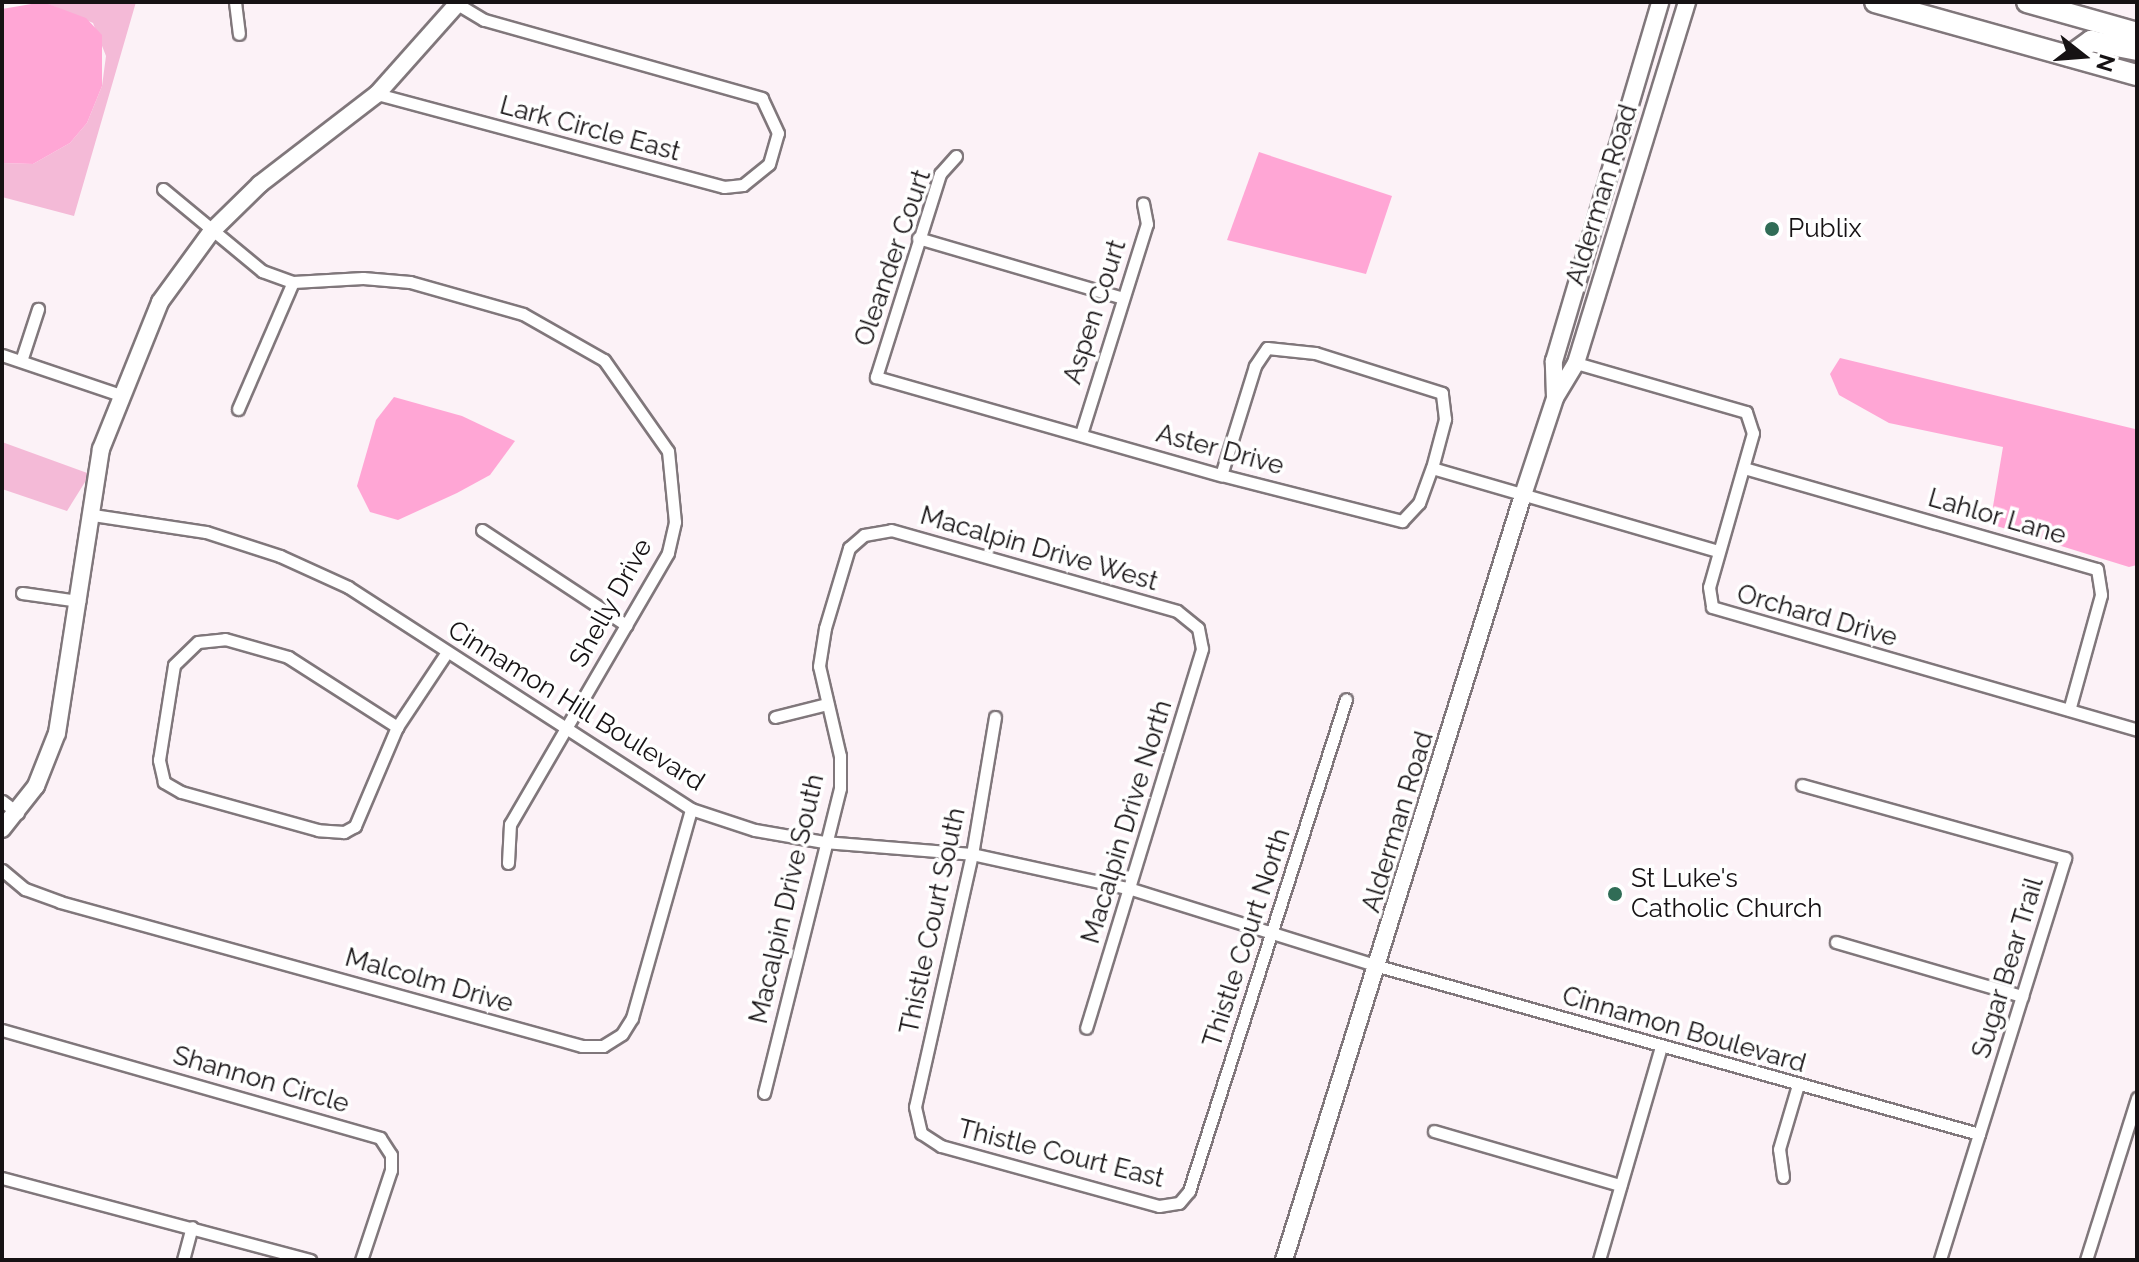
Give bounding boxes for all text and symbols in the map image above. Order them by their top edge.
north arrow [2043,16,2123,96]
text: N [2091,51,2121,75]
street label: Lark Circle East [496,90,684,168]
street label: Alderman Road [1560,101,1644,289]
street label: Oleander Court [848,165,938,351]
place label: Publix [1788,213,1862,245]
marker: Publix [1763,220,1781,238]
street label: Aspen Court [1057,236,1133,388]
street label: Aster Drive [1152,418,1288,482]
street label: Lahlor Lane [1924,482,2070,552]
street label: Macalpin Drive West [916,500,1162,598]
street label: Shelly Drive [563,533,659,673]
street label: Orchard Drive [1733,578,1901,654]
street label: Cinnamon Hill Boulevard [442,614,710,798]
street label: Macalpin Drive North [1075,697,1179,947]
street label: Alderman Road [1356,728,1440,916]
street label: Macalpin Drive South [743,771,831,1027]
street label: Thistle Court South [894,805,972,1037]
street label: Thistle Court North [1197,825,1297,1051]
place label: St Luke's Catholic Church [1631,863,1822,924]
street label: Sugar Bear Trail [1965,873,2051,1063]
marker: St Luke's Catholic Church [1606,885,1624,903]
street label: Malcolm Drive [341,942,517,1020]
street label: Cinnamon Boulevard [1559,980,1809,1080]
street label: Shannon Circle [169,1040,353,1120]
street label: Thistle Court East [955,1113,1167,1195]

